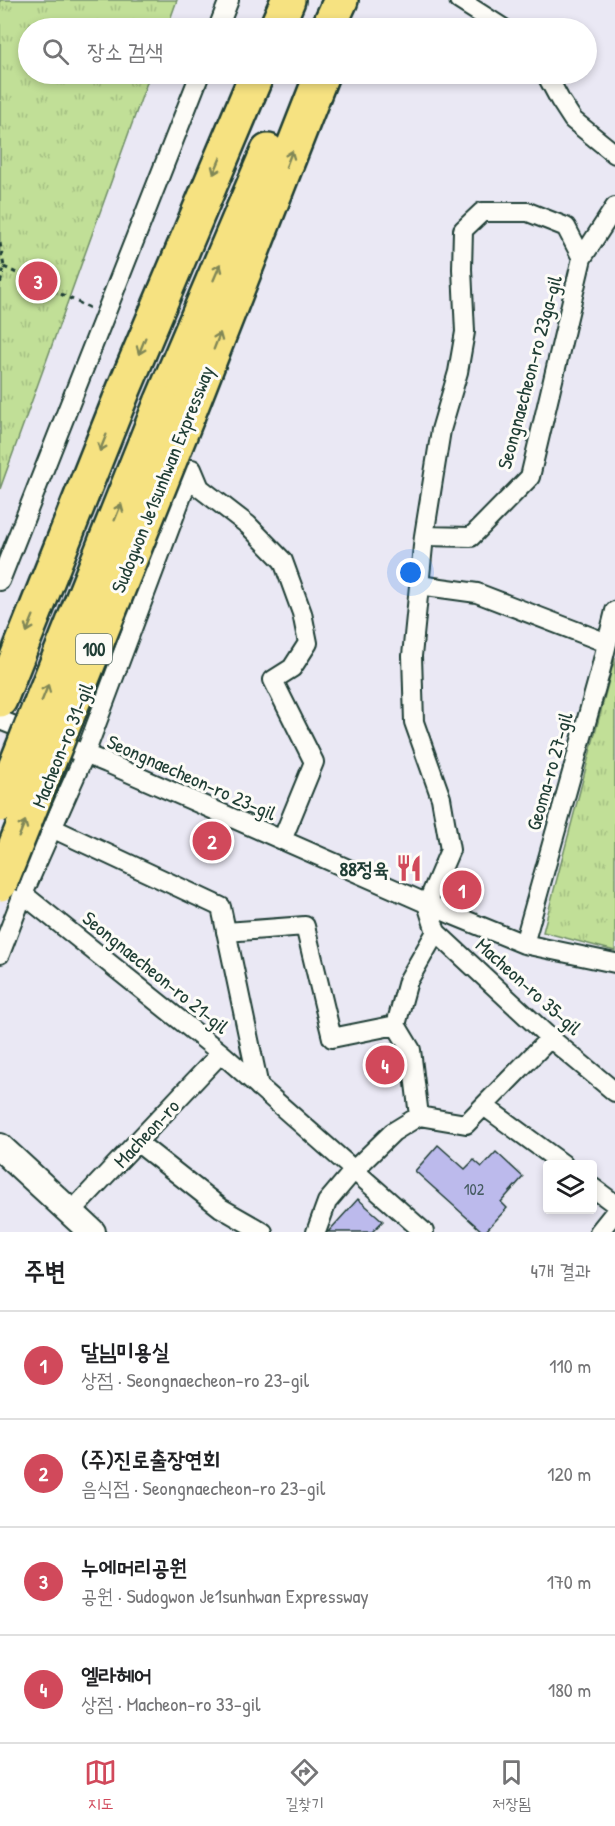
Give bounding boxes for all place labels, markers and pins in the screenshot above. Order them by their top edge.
pin: 3 [18,258,57,304]
pin: 2 [192,818,232,864]
restaurant icon: 88정육 [394,853,424,883]
place label: 88정육 [339,855,389,882]
pin: 1 [442,868,482,912]
pin: 4 [366,1042,404,1088]

